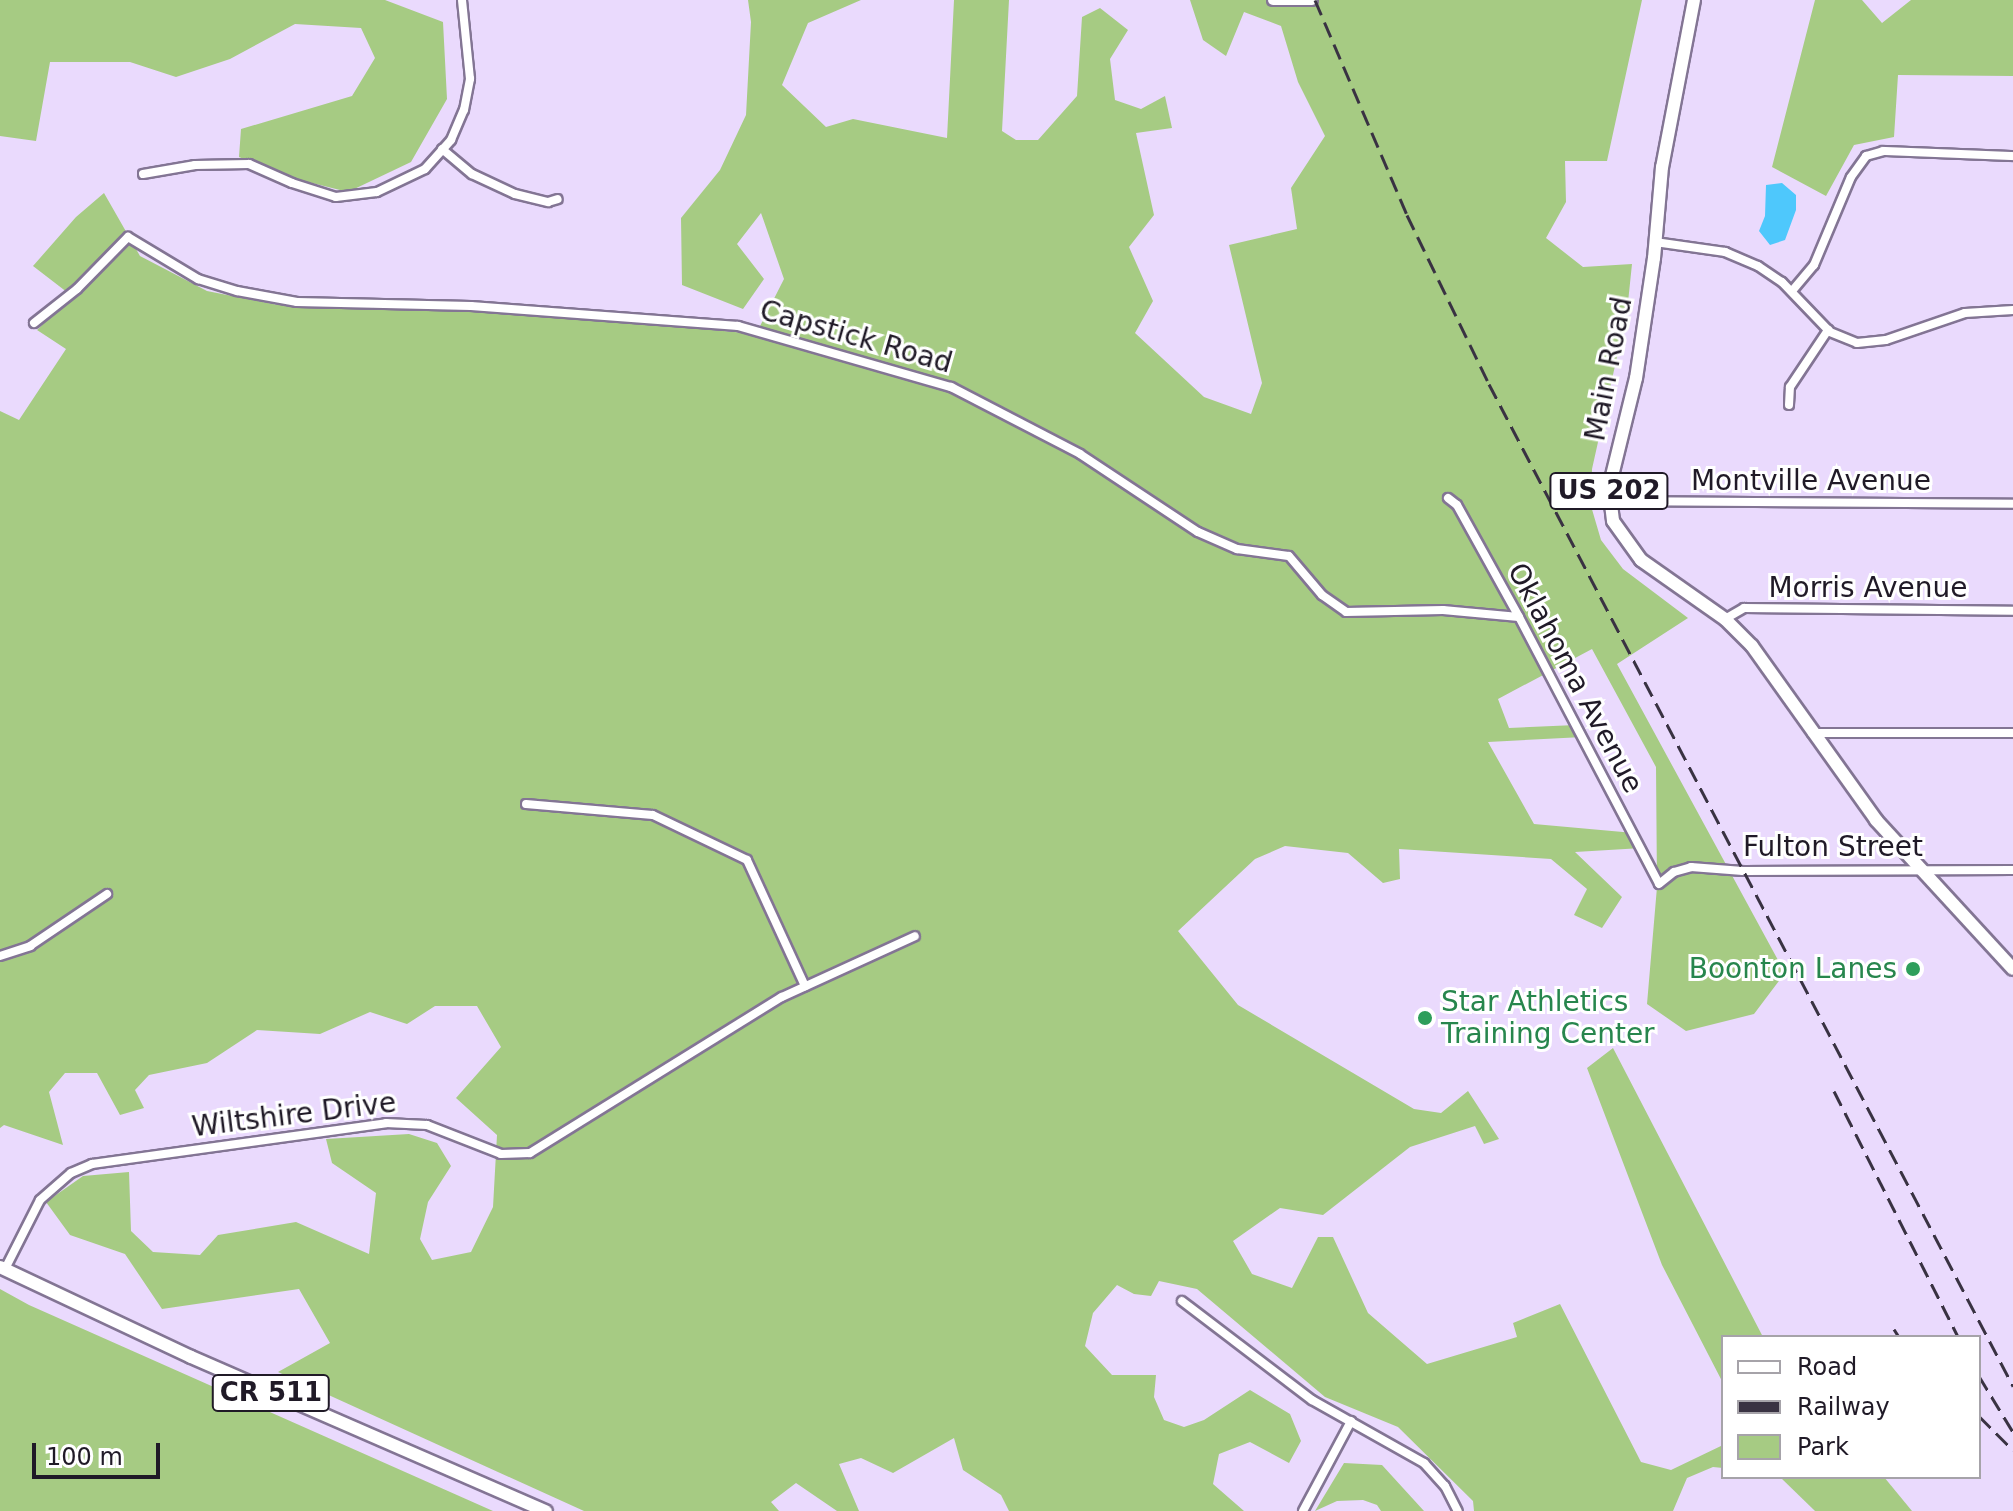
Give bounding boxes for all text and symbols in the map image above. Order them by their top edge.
street label: Capstick Road [756,293,956,381]
street label: Main Road [1579,294,1639,444]
street label: Montville Avenue [1691,464,1931,498]
road number: US 202 [1549,469,1669,513]
street label: Oklahoma Avenue [1500,557,1650,799]
street label: Morris Avenue [1768,571,1968,605]
street label: Fulton Street [1743,830,1923,864]
place label: Boonton Lanes [1689,952,1897,986]
marker: Boonton Lanes [1904,960,1922,978]
place label: Star Athletics Training Center [1441,985,1655,1051]
marker: Star Athletics Training Center [1416,1009,1434,1027]
street label: Wiltshire Drive [190,1086,398,1144]
legend [1721,1335,1981,1479]
text: Road [1797,1353,1857,1381]
road number: CR 511 [211,1371,331,1415]
text: Railway [1797,1393,1890,1421]
scale bar [36,1427,164,1477]
text: Park [1797,1433,1849,1461]
text: 100 m [46,1443,123,1471]

